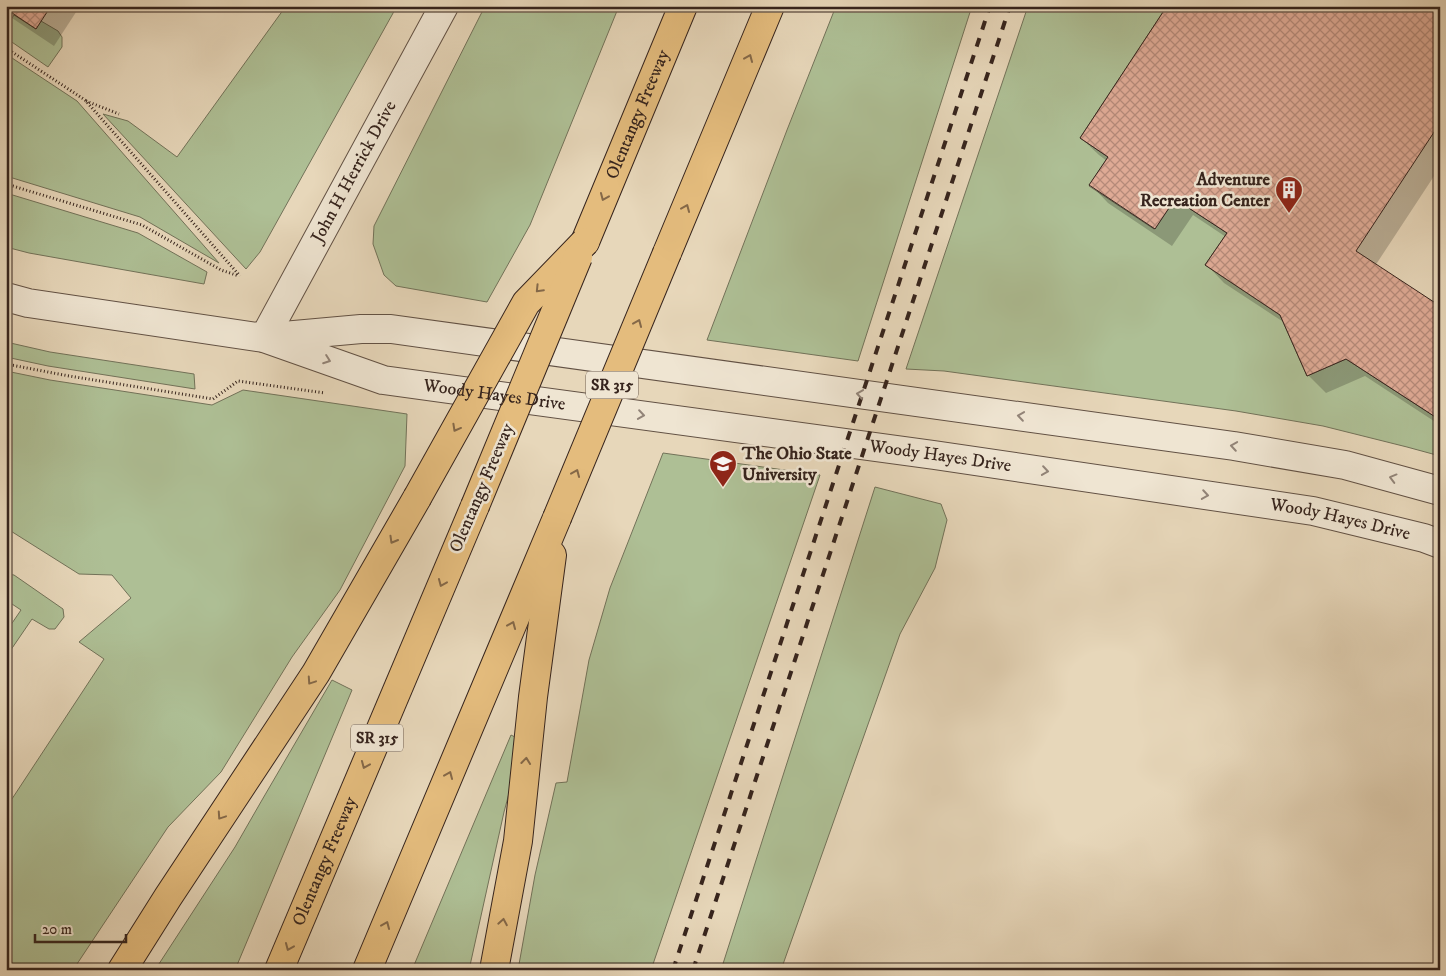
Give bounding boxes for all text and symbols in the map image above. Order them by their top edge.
street label: Olentangy Freeway [601,46,675,183]
one-way arrow [742,54,753,63]
street label: John H Herrick Drive [306,97,401,248]
place label: Adventure Recreation Center [1140,169,1271,212]
building icon: Adventure Recreation Center [1274,175,1304,214]
one-way arrow [599,192,609,200]
one-way arrow [680,204,690,213]
one-way arrow [536,284,545,293]
one-way arrow [632,319,642,327]
one-way arrow [322,354,330,364]
road number: SR 315 [586,372,638,398]
street label: Woody Hayes Drive [421,374,567,416]
one-way arrow [855,389,864,399]
one-way arrow [637,409,645,420]
one-way arrow [1016,411,1024,422]
street label: Olentangy Freeway [445,420,519,556]
one-way arrow [452,423,462,432]
street label: Woody Hayes Drive [867,435,1013,477]
one-way arrow [1229,442,1238,452]
place label: The Ohio State University [741,443,852,486]
school or university icon: The Ohio State University [708,449,738,488]
one-way arrow [1041,465,1049,476]
one-way arrow [569,469,580,478]
one-way arrow [1389,474,1397,484]
one-way arrow [1201,489,1210,499]
street label: Woody Hayes Drive [1268,494,1413,545]
one-way arrow [389,535,399,544]
one-way arrow [438,578,448,587]
one-way arrow [505,621,516,630]
one-way arrow [308,675,317,685]
road number: SR 315 [351,724,403,751]
one-way arrow [520,757,531,765]
one-way arrow [361,761,371,769]
one-way arrow [442,771,453,780]
street label: Olentangy Freeway [288,793,362,929]
one-way arrow [218,811,227,820]
scale bar [35,911,126,943]
one-way arrow [498,917,508,926]
text: 20 m [42,920,72,939]
one-way arrow [380,921,390,930]
one-way arrow [284,943,294,951]

